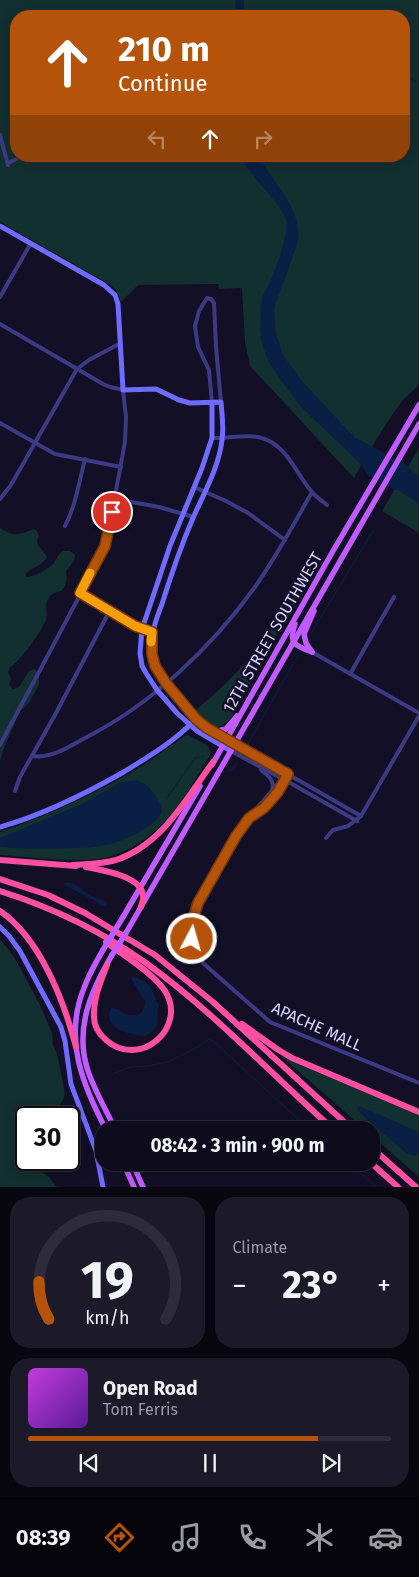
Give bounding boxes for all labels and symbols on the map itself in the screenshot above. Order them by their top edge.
pin [91,491,133,533]
street label: 12TH STREET SOUTHWEST [219,548,326,716]
position arrow [165,912,217,964]
street label: APACHE MALL [269,998,365,1055]
speed limit sign: 30 [15,1106,80,1171]

